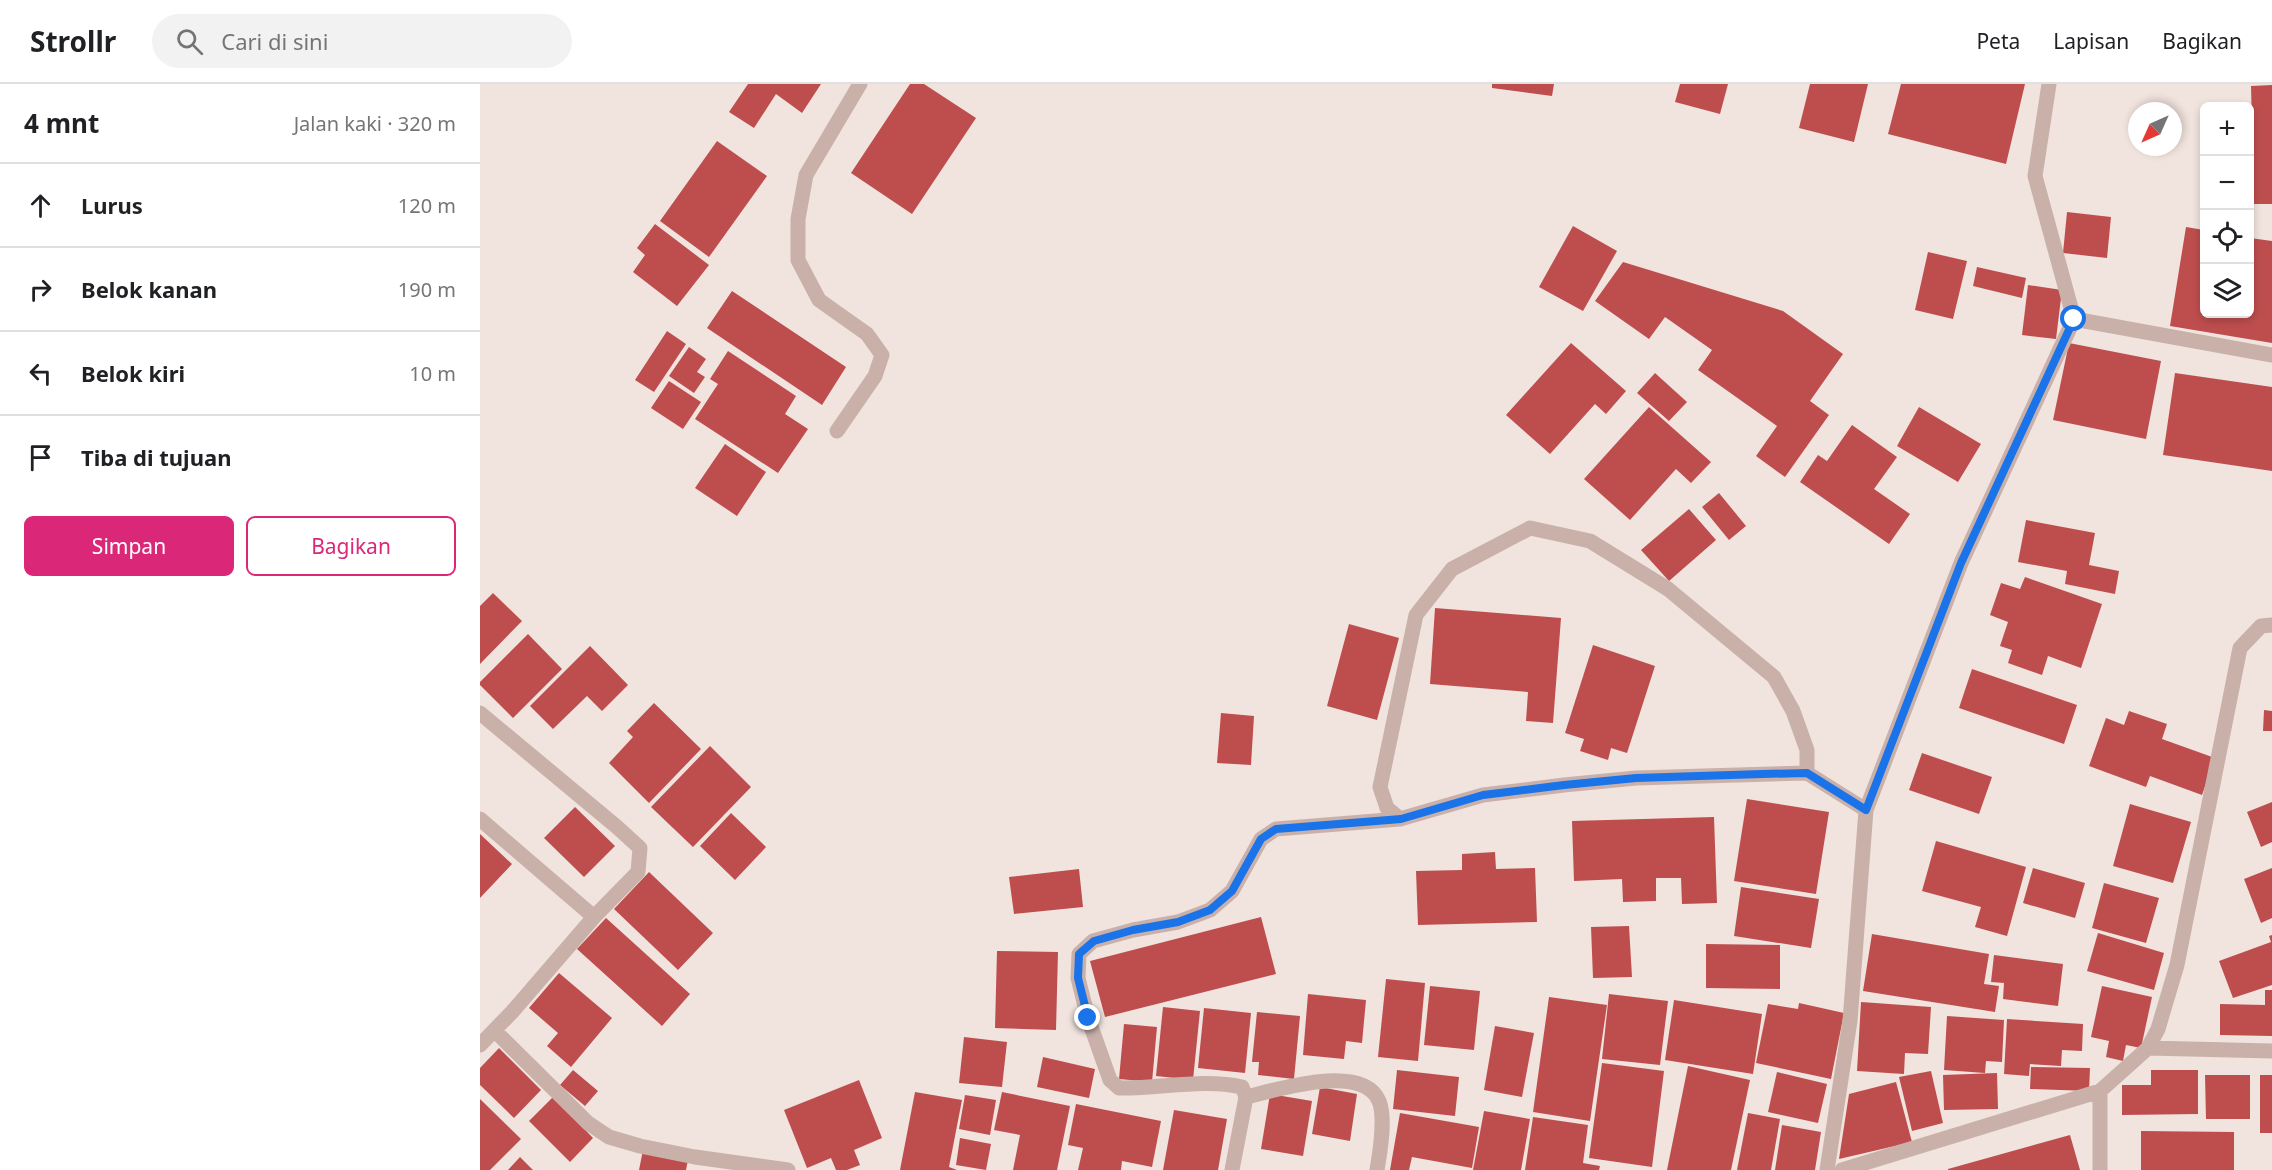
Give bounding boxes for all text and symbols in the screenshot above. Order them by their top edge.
search box [152,14,572,68]
text: Strollr [30,22,116,60]
icon: search [173,25,206,58]
text: Cari di sini [221,26,328,56]
text: Peta [1976,27,2020,55]
text: Lapisan [2053,27,2129,55]
text: Bagikan [2162,27,2242,55]
north arrow [2128,102,2182,156]
map controls [2200,102,2254,318]
button: + [2200,102,2254,156]
text: 4 mnt [24,105,99,141]
text: Jalan kaki · 320 m [294,110,456,137]
button: − [2200,156,2254,210]
icon: ahead [24,189,57,222]
text: Lurus [81,190,143,220]
text: 120 m [398,192,456,219]
button: locate [2200,210,2254,264]
button: layers [2200,264,2254,318]
icon: right [24,273,57,306]
text: Belok kanan [81,274,217,304]
text: 190 m [398,276,456,303]
route start [2060,305,2086,331]
icon: left [24,357,57,390]
text: Belok kiri [81,358,185,388]
text: 10 m [409,360,456,387]
icon: arrive [24,441,57,474]
text: Tiba di tujuan [81,442,231,472]
button: Simpan [24,516,234,576]
button: Bagikan [246,516,456,576]
route end [1074,1004,1100,1030]

